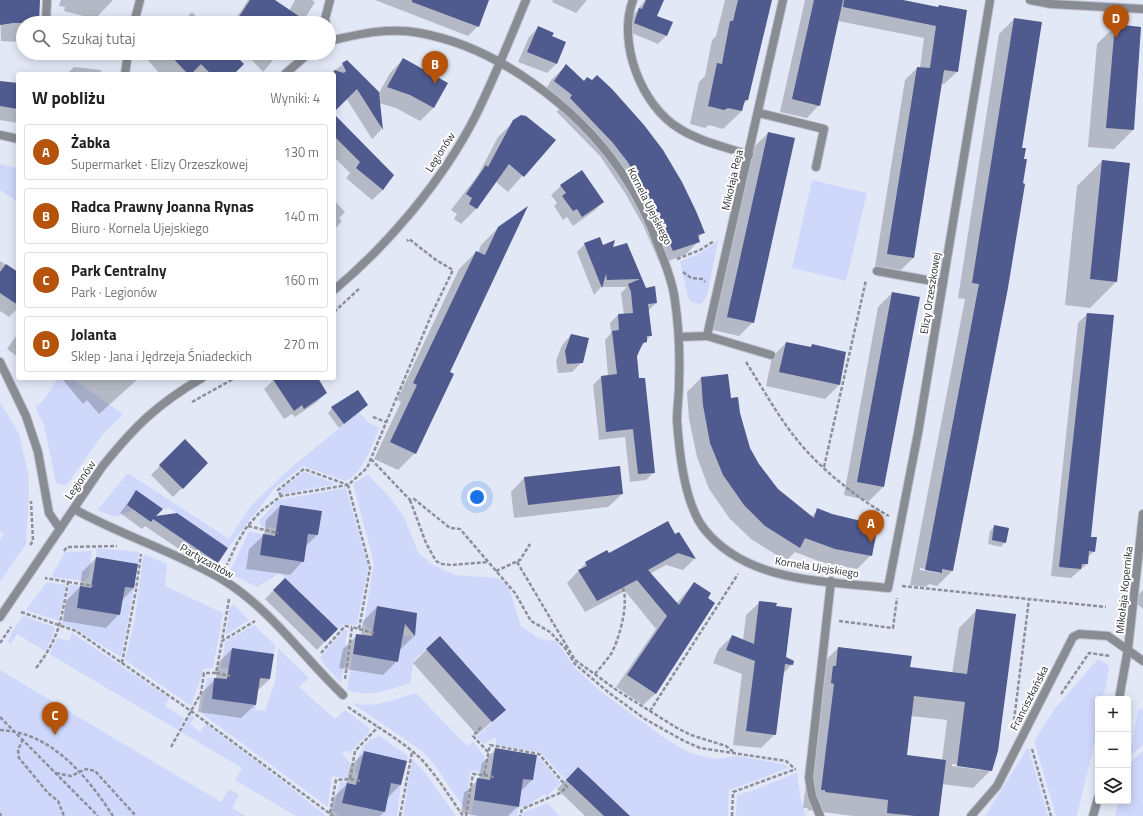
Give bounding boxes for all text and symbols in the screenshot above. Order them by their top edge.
pin: D [1103,5,1129,38]
search box [16,16,336,60]
icon: search [30,27,52,49]
text: Szukaj tutaj [62,27,135,50]
pin: B [422,51,448,84]
text: W pobliżu [32,85,105,111]
text: Wyniki: 4 [270,88,320,108]
street label: Legionów [421,128,459,175]
text: Żabka [71,131,110,154]
text: A [42,142,50,162]
text: 130 m [283,142,319,162]
street label: Mikołaja Reja [717,148,747,212]
text: Supermarket · Elizy Orzeszkowej [71,154,248,174]
street label: Kornela Ujejskiego [624,165,676,248]
text: Radca Prawny Joanna Rynas [71,195,254,218]
text: B [42,206,50,226]
text: 140 m [283,206,319,226]
text: Biuro · Kornela Ujejskiego [71,218,209,238]
street label: Elizy Orzeszkowej [916,251,944,335]
text: Park Centralny [71,259,166,282]
text: C [42,270,50,290]
text: 160 m [283,270,319,290]
text: Park · Legionów [71,282,157,302]
text: Jolanta [71,323,117,346]
text: D [42,334,50,354]
text: 270 m [283,334,319,354]
text: Sklep · Jana i Jędrzeja Śniadeckich [71,346,252,366]
street label: Legionów [61,457,100,503]
your location [467,487,487,507]
pin: A [858,510,884,543]
street label: Partyzantów [177,540,237,583]
street label: Mikołaja Kopernika [1111,545,1137,635]
street label: Kornela Ujejskiego [774,552,860,582]
street label: Franciszkańska [1006,662,1052,733]
map controls [1095,696,1131,804]
button: + [1095,696,1131,732]
pin: C [42,702,68,735]
button: − [1095,732,1131,768]
button: layers [1095,768,1131,804]

